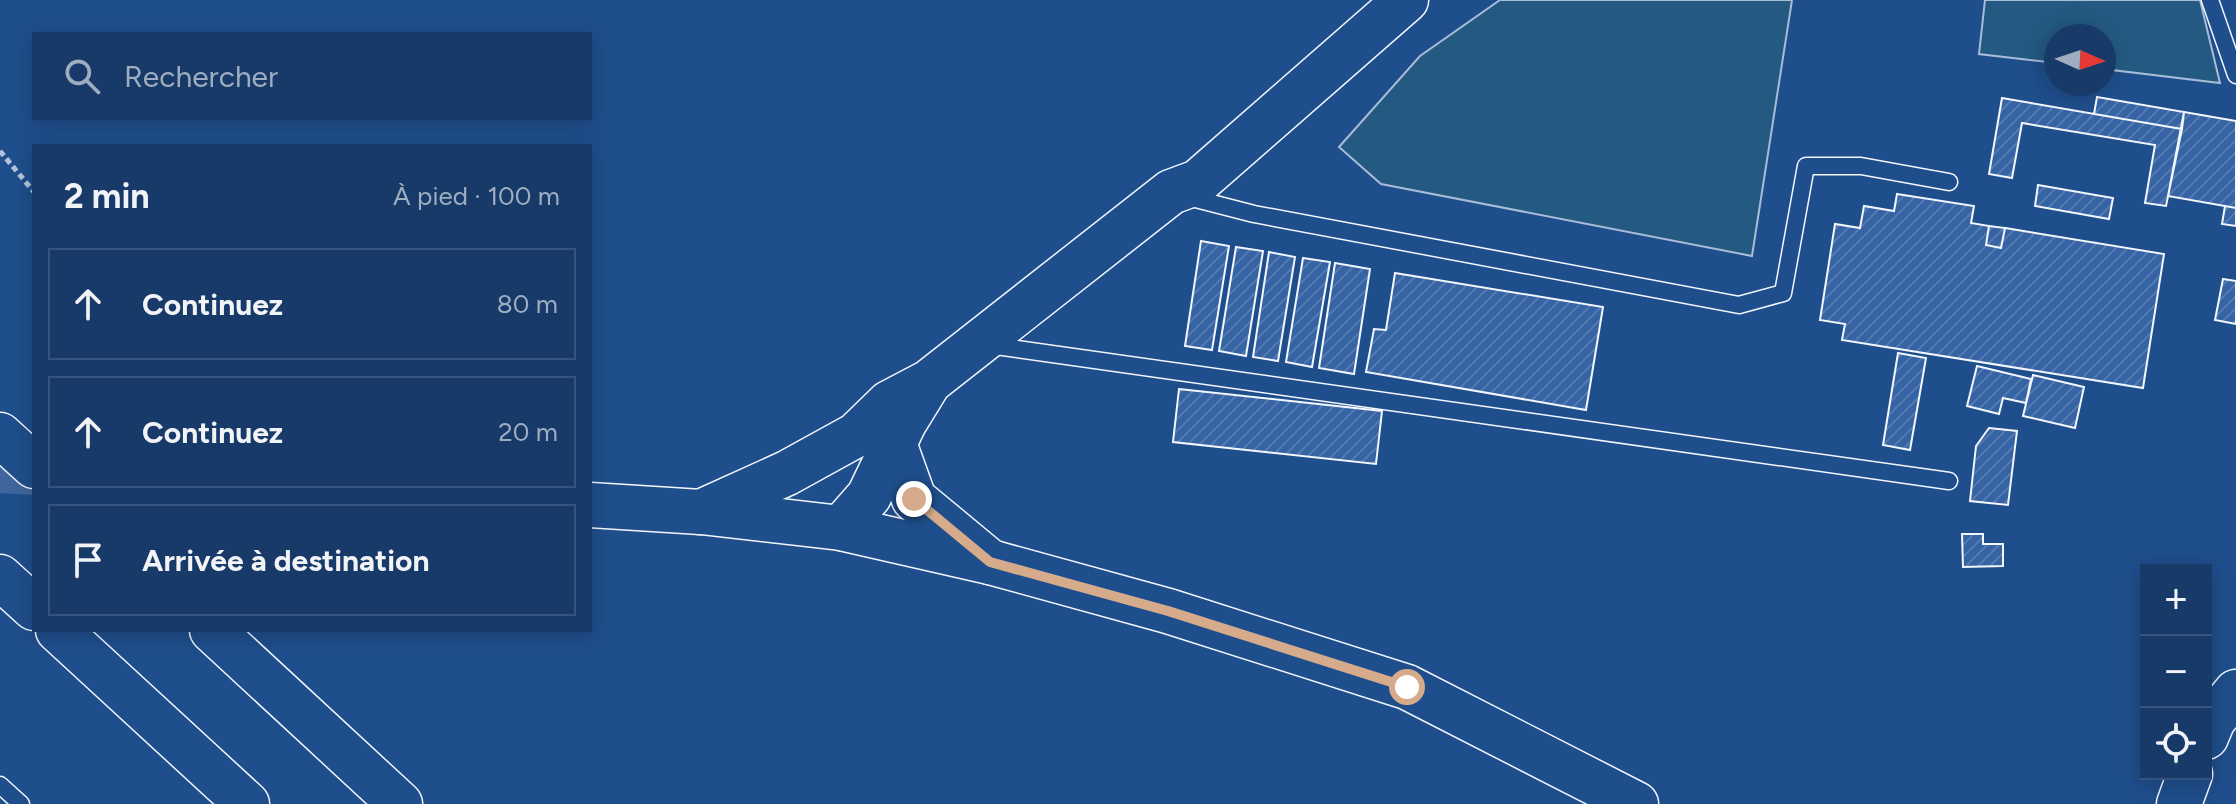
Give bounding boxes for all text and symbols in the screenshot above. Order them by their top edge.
north arrow [2044,24,2116,96]
search box [32,32,592,120]
icon: search [60,54,104,98]
text: Rechercher [124,58,278,95]
text: 2 min [64,176,150,217]
text: À pied · 100 m [393,180,560,212]
icon: ahead [66,282,110,326]
text: Continuez [142,286,283,323]
text: 80 m [497,288,558,320]
icon: ahead [66,410,110,454]
text: Continuez [142,414,283,451]
text: 20 m [498,416,558,448]
route end [896,481,932,517]
icon: arrive [66,538,110,582]
text: Arrivée à destination [142,542,429,579]
map controls [2140,564,2212,780]
button: + [2140,564,2212,636]
button: − [2140,636,2212,708]
route start [1389,669,1425,705]
button: locate [2140,708,2212,780]

